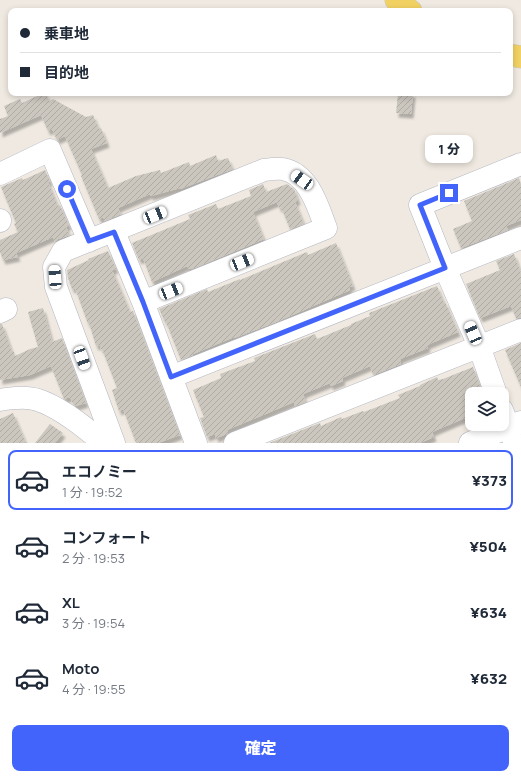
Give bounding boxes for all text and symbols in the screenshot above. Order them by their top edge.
text: 乗車地 [44,23,89,44]
text: 目的地 [44,62,89,83]
callout: 1 分 [425,135,473,163]
text: 1 分 [438,140,460,158]
car [289,168,315,192]
route start [58,180,76,198]
route end [440,184,458,202]
car [142,205,168,225]
car [229,252,255,272]
car [48,265,62,289]
car [158,281,184,301]
car [463,320,483,346]
car [72,345,92,371]
map controls [465,387,509,431]
button: layers [465,387,509,431]
text: エコノミー [62,461,137,482]
icon: car [14,462,50,498]
text: ¥373 [472,470,507,491]
text: 1 分 · 19:52 [62,483,122,501]
text: コンフォート [62,527,152,548]
icon: car [14,528,50,564]
text: ¥504 [469,536,507,557]
text: 2 分 · 19:53 [62,549,125,567]
text: XL [62,592,80,613]
icon: car [14,594,50,630]
text: ¥634 [470,602,507,623]
text: 3 分 · 19:54 [62,614,125,632]
text: Moto [62,658,99,679]
icon: car [14,660,50,696]
text: ¥632 [470,668,507,689]
text: 4 分 · 19:55 [62,680,125,698]
button: 確定 [12,725,509,771]

